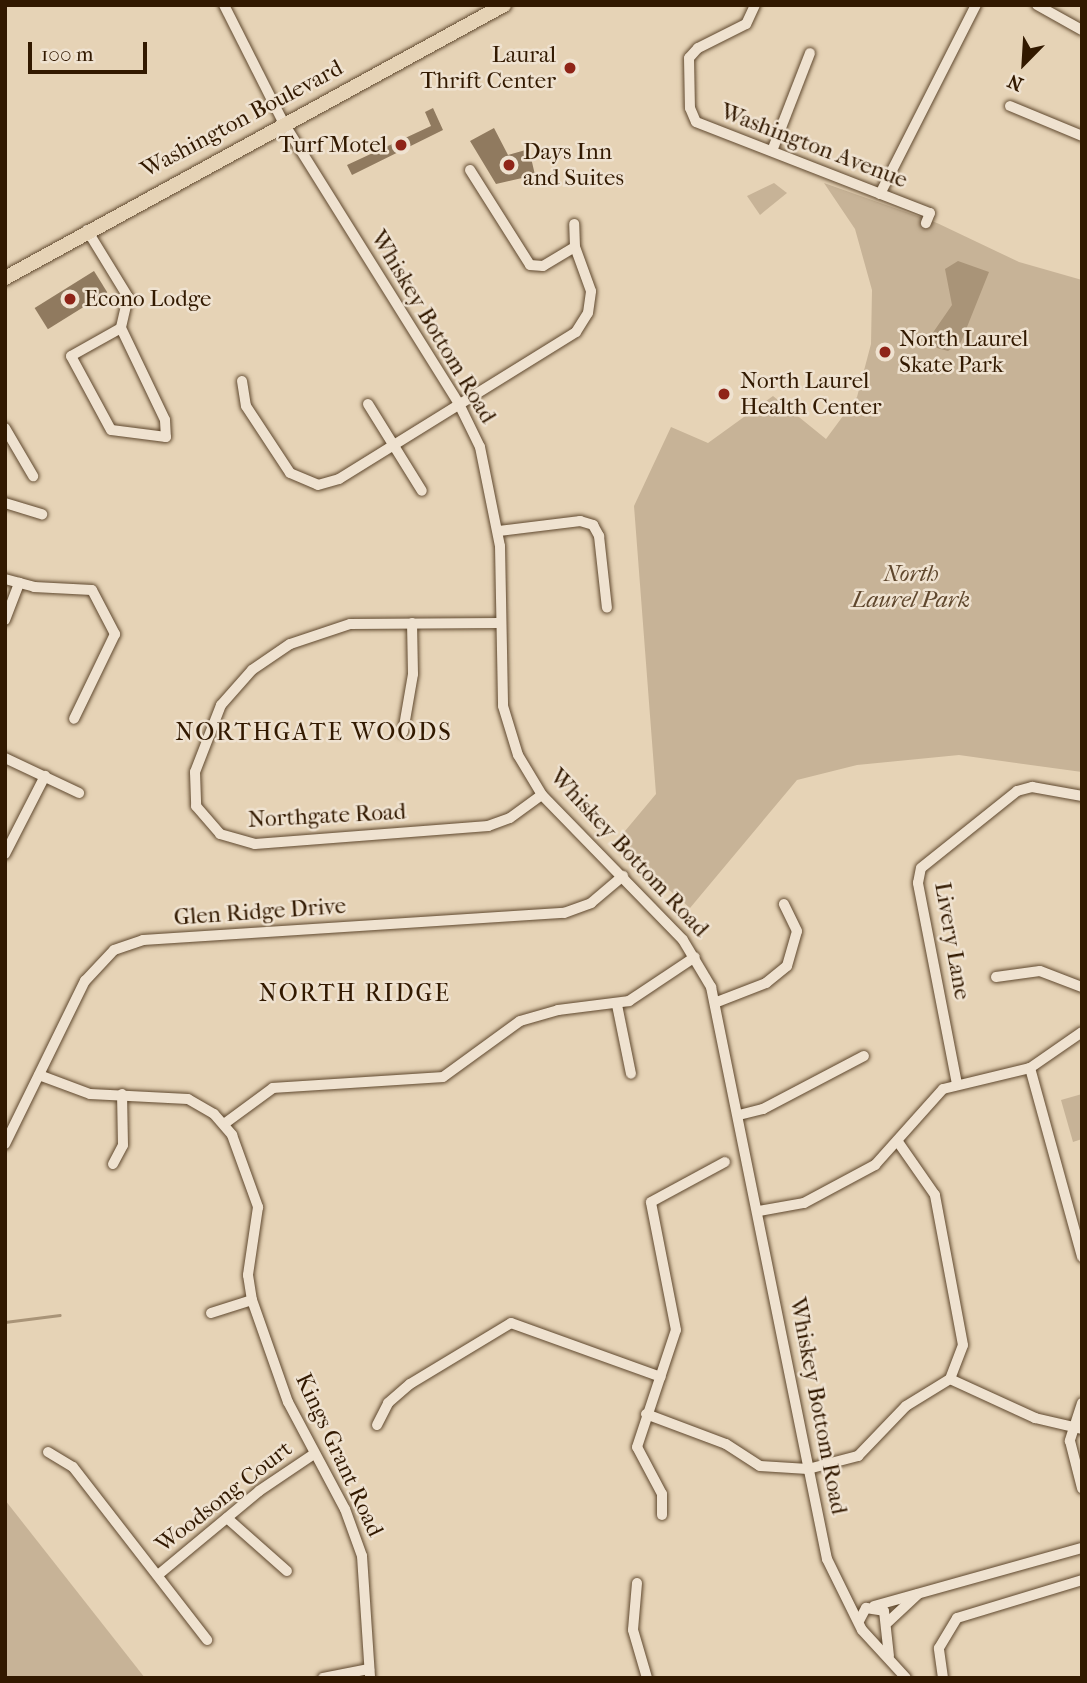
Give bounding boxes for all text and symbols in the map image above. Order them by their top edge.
scale bar [32,28,150,72]
north arrow [989,28,1059,98]
place label: Laural Thrift Center [420,41,556,95]
text: 100 m [41,42,94,66]
street label: Washington Boulevard [136,54,348,184]
marker: Laural Thrift Center [562,60,578,76]
text: N [1004,69,1027,95]
street label: Washington Avenue [717,98,911,194]
place label: Turf Motel [279,131,387,159]
marker: Turf Motel [393,137,409,153]
place label: Days Inn and Suites [523,138,624,192]
marker: Days Inn and Suites [501,157,517,173]
street label: Whiskey Bottom Road [364,226,502,428]
place label: Econo Lodge [84,285,211,313]
marker: Econo Lodge [62,291,78,307]
place label: North Laurel Skate Park [899,325,1028,379]
marker: North Laurel Skate Park [877,344,893,360]
place label: North Laurel Health Center [740,367,882,421]
marker: North Laurel Health Center [714,384,734,404]
park label: North Laurel Park [852,560,970,614]
district label: NORTHGATE WOODS [177,719,451,747]
street label: Whiskey Bottom Road [544,763,714,943]
street label: Northgate Road [247,798,407,834]
street label: Livery Lane [928,880,976,1002]
street label: Glen Ridge Drive [173,892,347,932]
district label: NORTH RIDGE [260,980,450,1008]
street label: Whiskey Bottom Road [783,1295,853,1517]
street label: Kings Grant Road [289,1369,389,1541]
street label: Woodsong Court [150,1435,298,1559]

